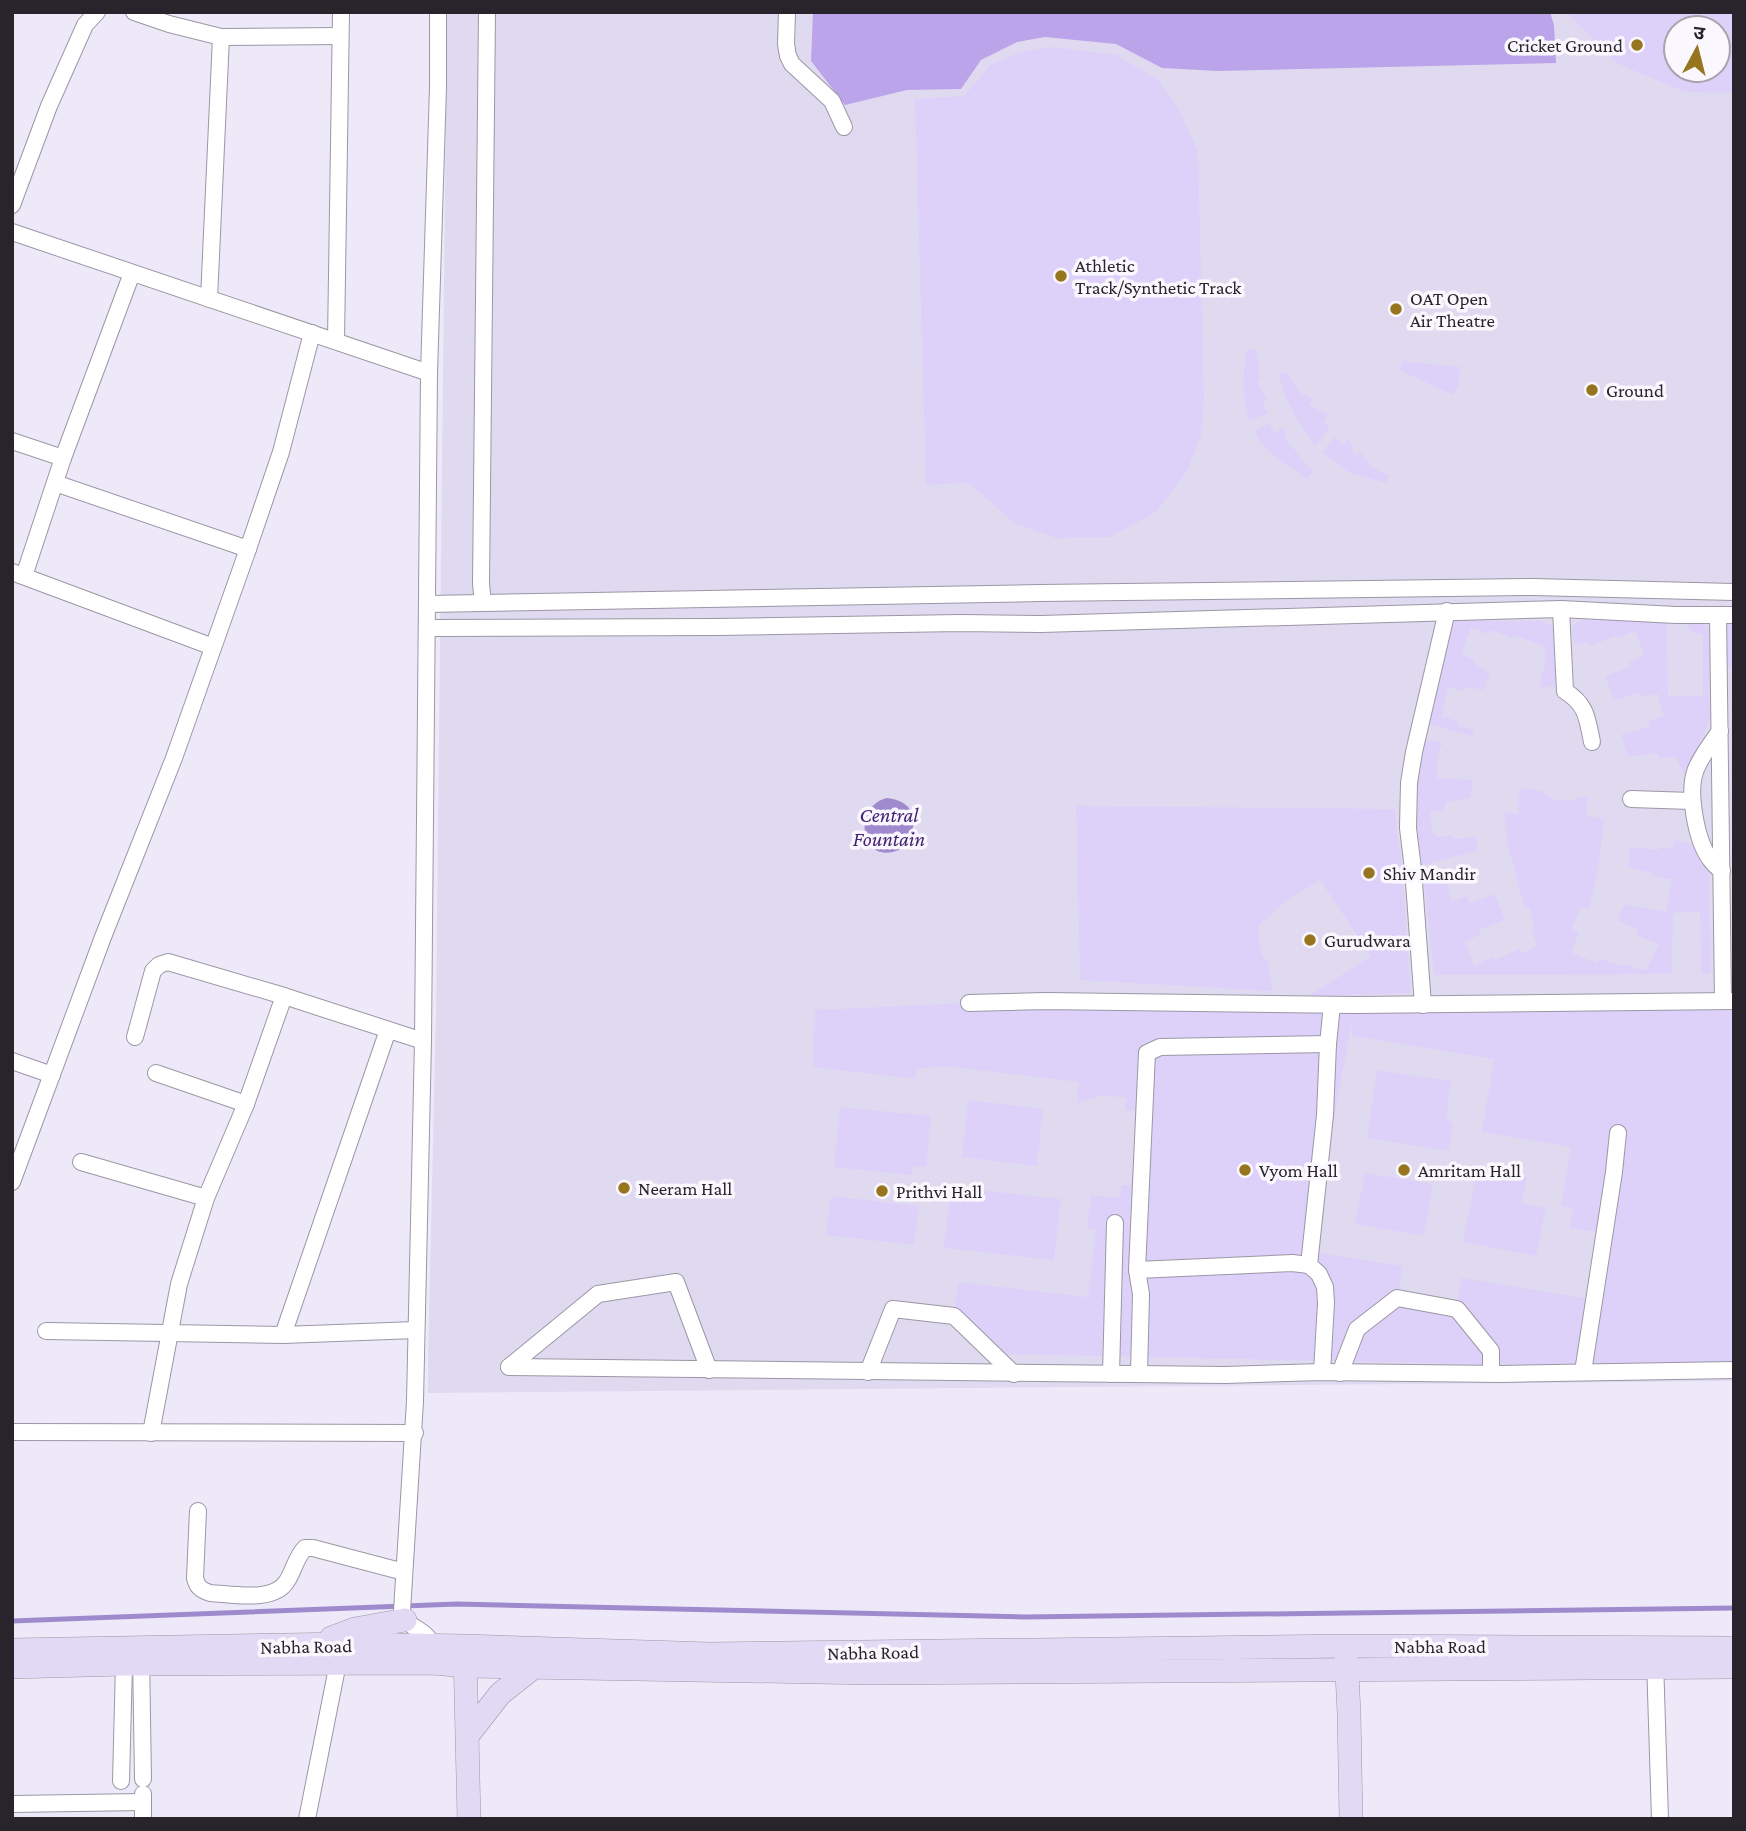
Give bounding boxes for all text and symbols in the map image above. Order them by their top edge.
north arrow [1662,14,1732,84]
text: उ [1692,22,1707,44]
place label: Cricket Ground [1507,35,1623,56]
marker: Cricket Ground [1629,37,1645,53]
place label: Athletic Track/Synthetic Track [1075,255,1242,298]
marker: Athletic Track/Synthetic Track [1053,268,1069,284]
place label: OAT Open Air Theatre [1410,288,1495,331]
marker: OAT Open Air Theatre [1388,301,1404,317]
place label: Ground [1606,380,1664,401]
marker: Ground [1584,382,1600,398]
water label: Central Fountain [853,803,925,851]
place label: Shiv Mandir [1383,863,1476,884]
marker: Shiv Mandir [1361,865,1377,881]
place label: Gurudwara [1324,930,1411,951]
marker: Gurudwara [1302,932,1318,948]
place label: Vyom Hall [1259,1160,1338,1181]
place label: Amritam Hall [1418,1160,1521,1181]
marker: Vyom Hall [1237,1162,1253,1178]
marker: Amritam Hall [1396,1162,1412,1178]
place label: Neeram Hall [638,1178,732,1199]
marker: Neeram Hall [616,1180,632,1196]
place label: Prithvi Hall [896,1181,982,1202]
marker: Prithvi Hall [874,1183,890,1199]
street label: Nabha Road [260,1635,352,1658]
street label: Nabha Road [1394,1636,1486,1657]
street label: Nabha Road [827,1641,919,1664]

